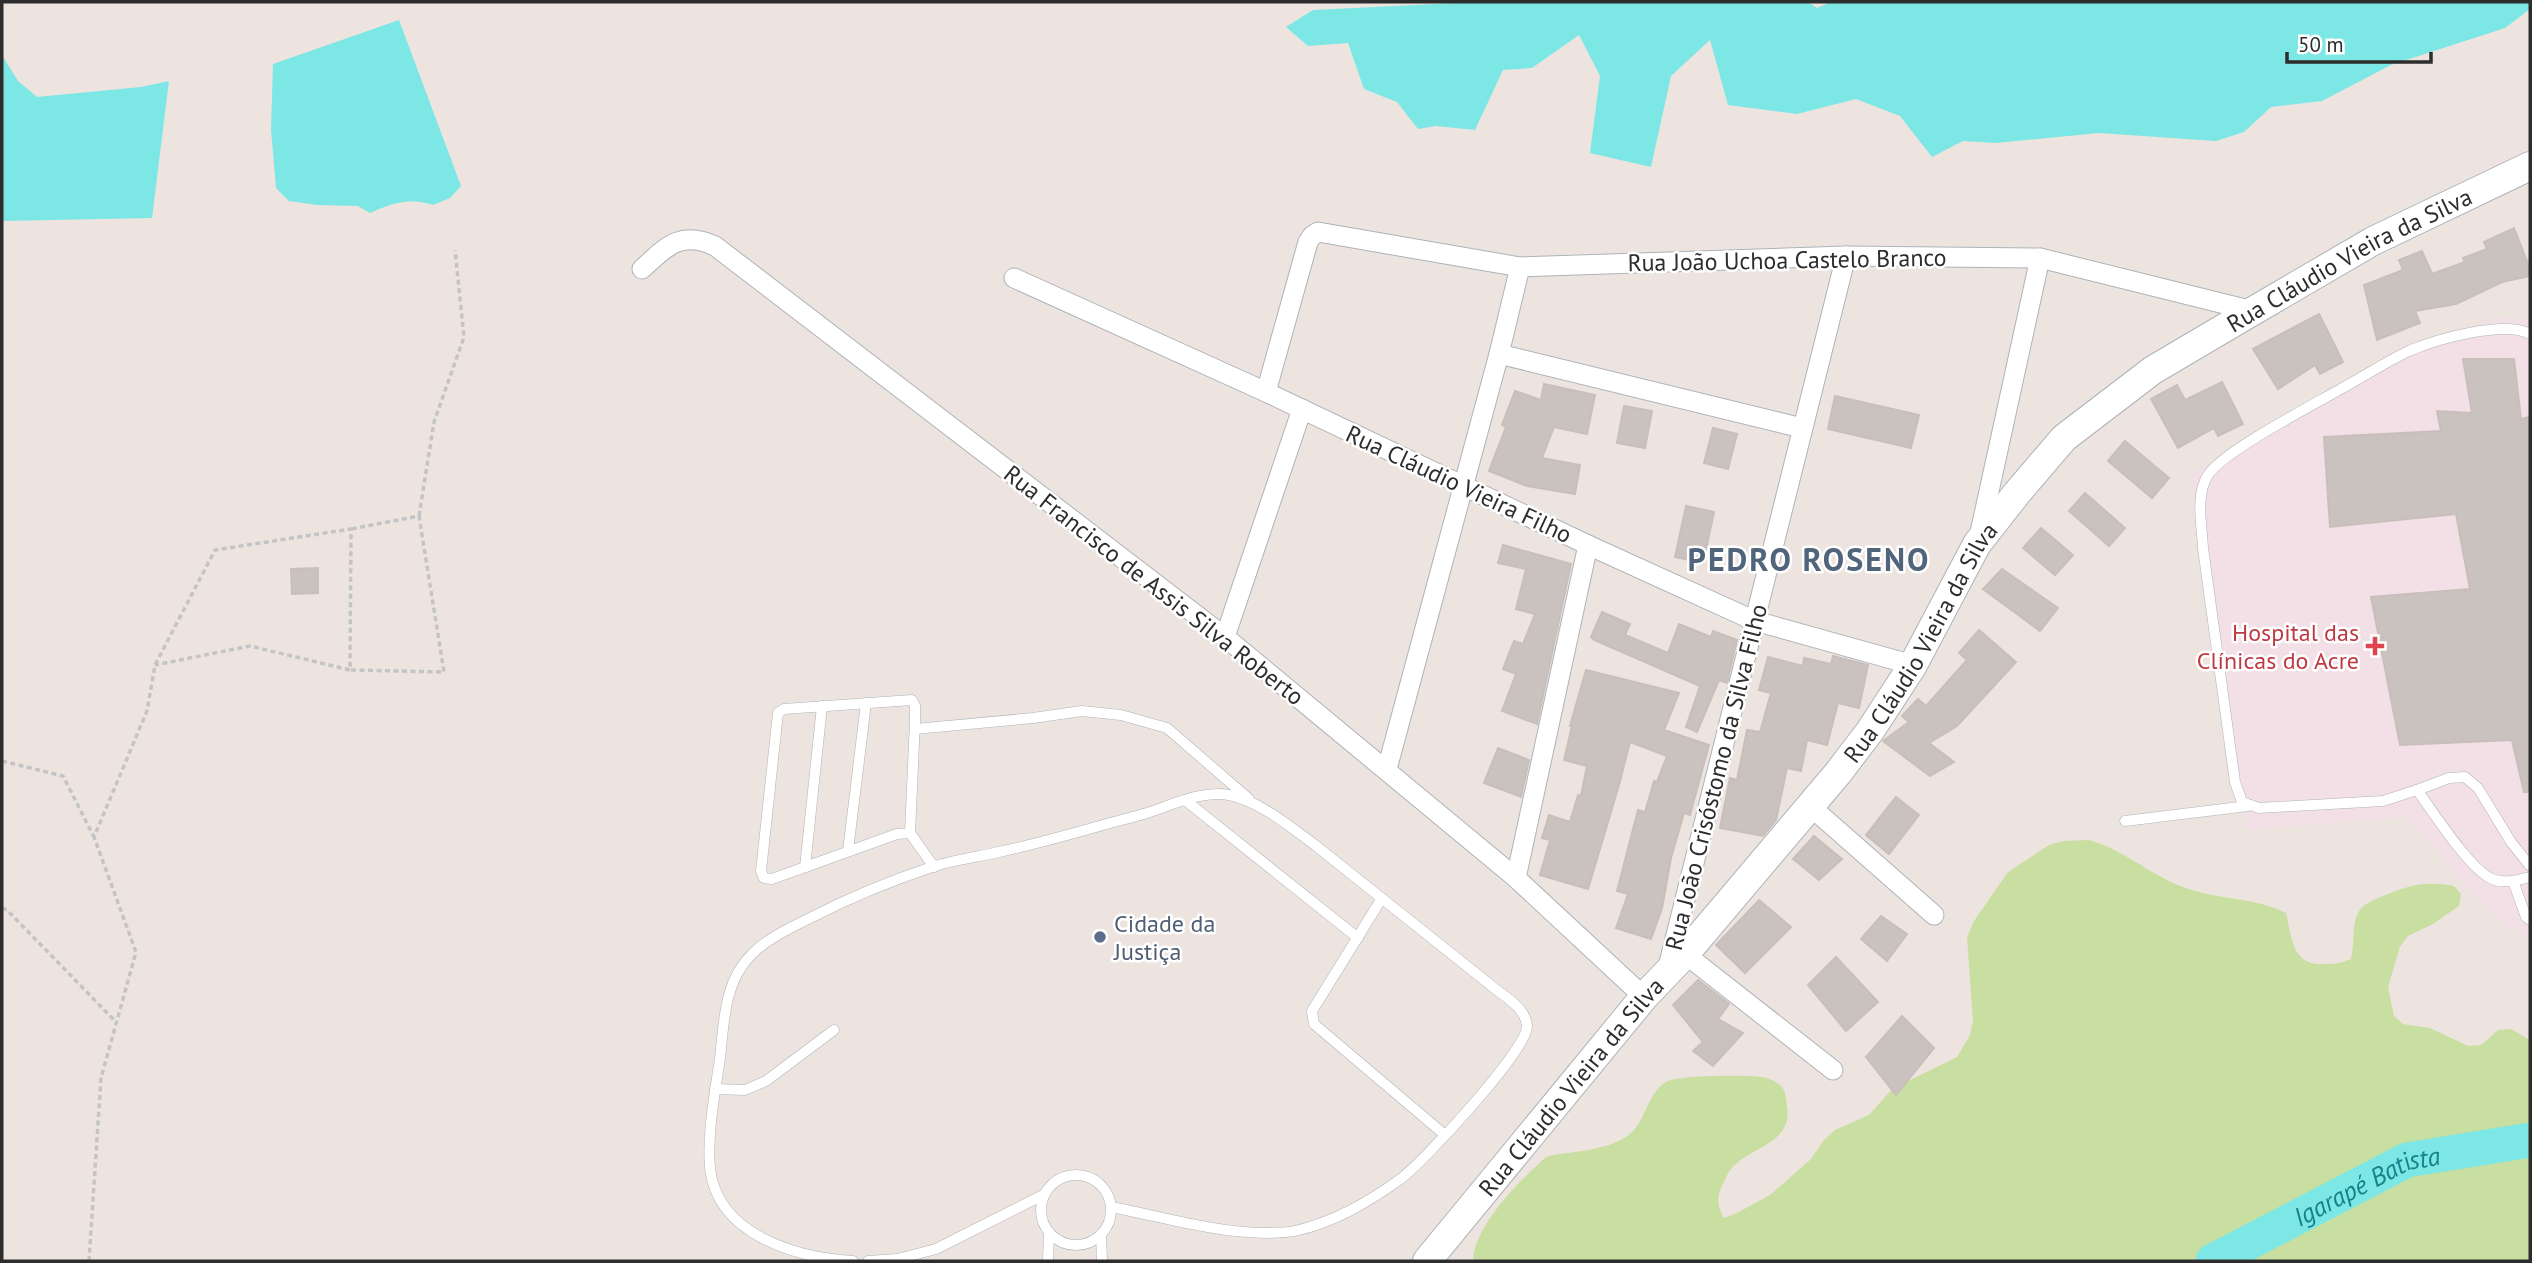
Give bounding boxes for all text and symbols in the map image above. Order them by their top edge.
scale bar [2287,21,2430,65]
text: 50 m [2298,31,2344,58]
street label: Rua Cláudio Vieira da Silva [2221,181,2477,339]
street label: Rua João Uchoa Castelo Branco [1627,242,1947,278]
street label: Rua Cláudio Vieira Filho [1341,418,1577,550]
street label: Rua Francisco de Assis Silva Roberto [998,458,1310,712]
street label: Rua Cláudio Vieira da Silva [1836,516,2004,769]
district label: PEDRO ROSENO [1688,538,1930,580]
street label: Rua João Crisóstomo da Silva Filho [1658,601,1774,953]
place label: Hospital das Clínicas do Acre [2197,617,2359,676]
marker: Hospital das Clínicas do Acre [2365,636,2385,656]
place label: Cidade da Justiça [1113,908,1215,967]
marker: Cidade da Justiça [1092,929,1108,945]
street label: Rua Cláudio Vieira da Silva [1471,971,1670,1202]
water label: Igarapé Batista [2287,1138,2443,1233]

